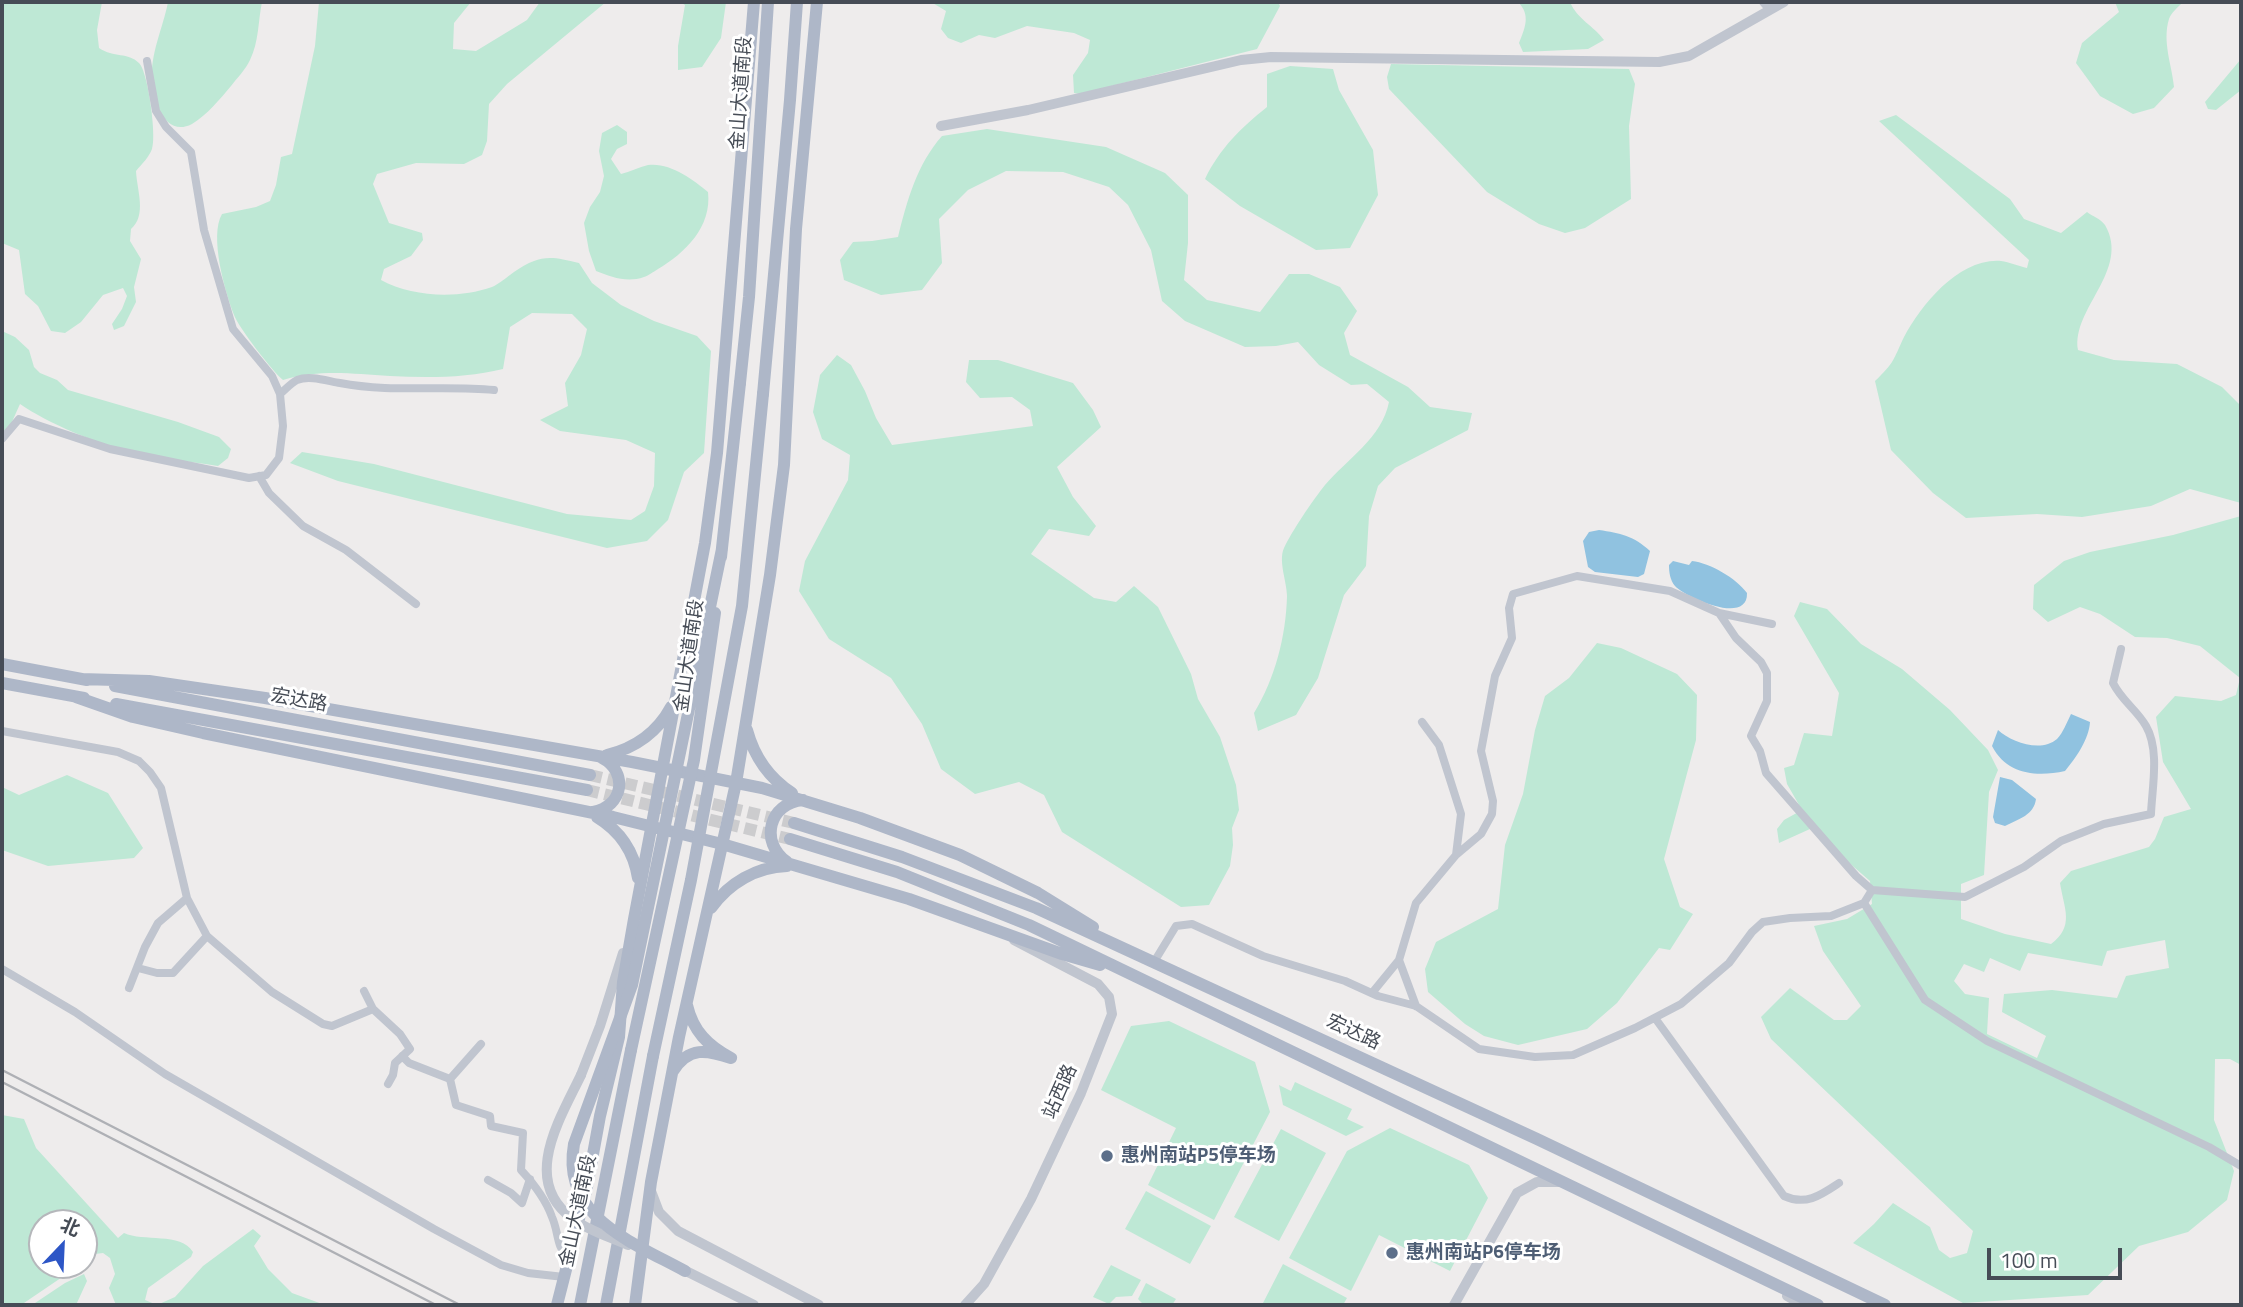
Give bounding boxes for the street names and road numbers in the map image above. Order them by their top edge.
street label: 金山大道南段 [727,35,757,151]
street label: 金山大道南段 [671,598,709,714]
street label: 宏达路 [269,685,329,717]
street label: 宏达路 [1322,1011,1384,1055]
street label: 站西路 [1039,1061,1083,1123]
street label: 金山大道南段 [556,1153,602,1269]

